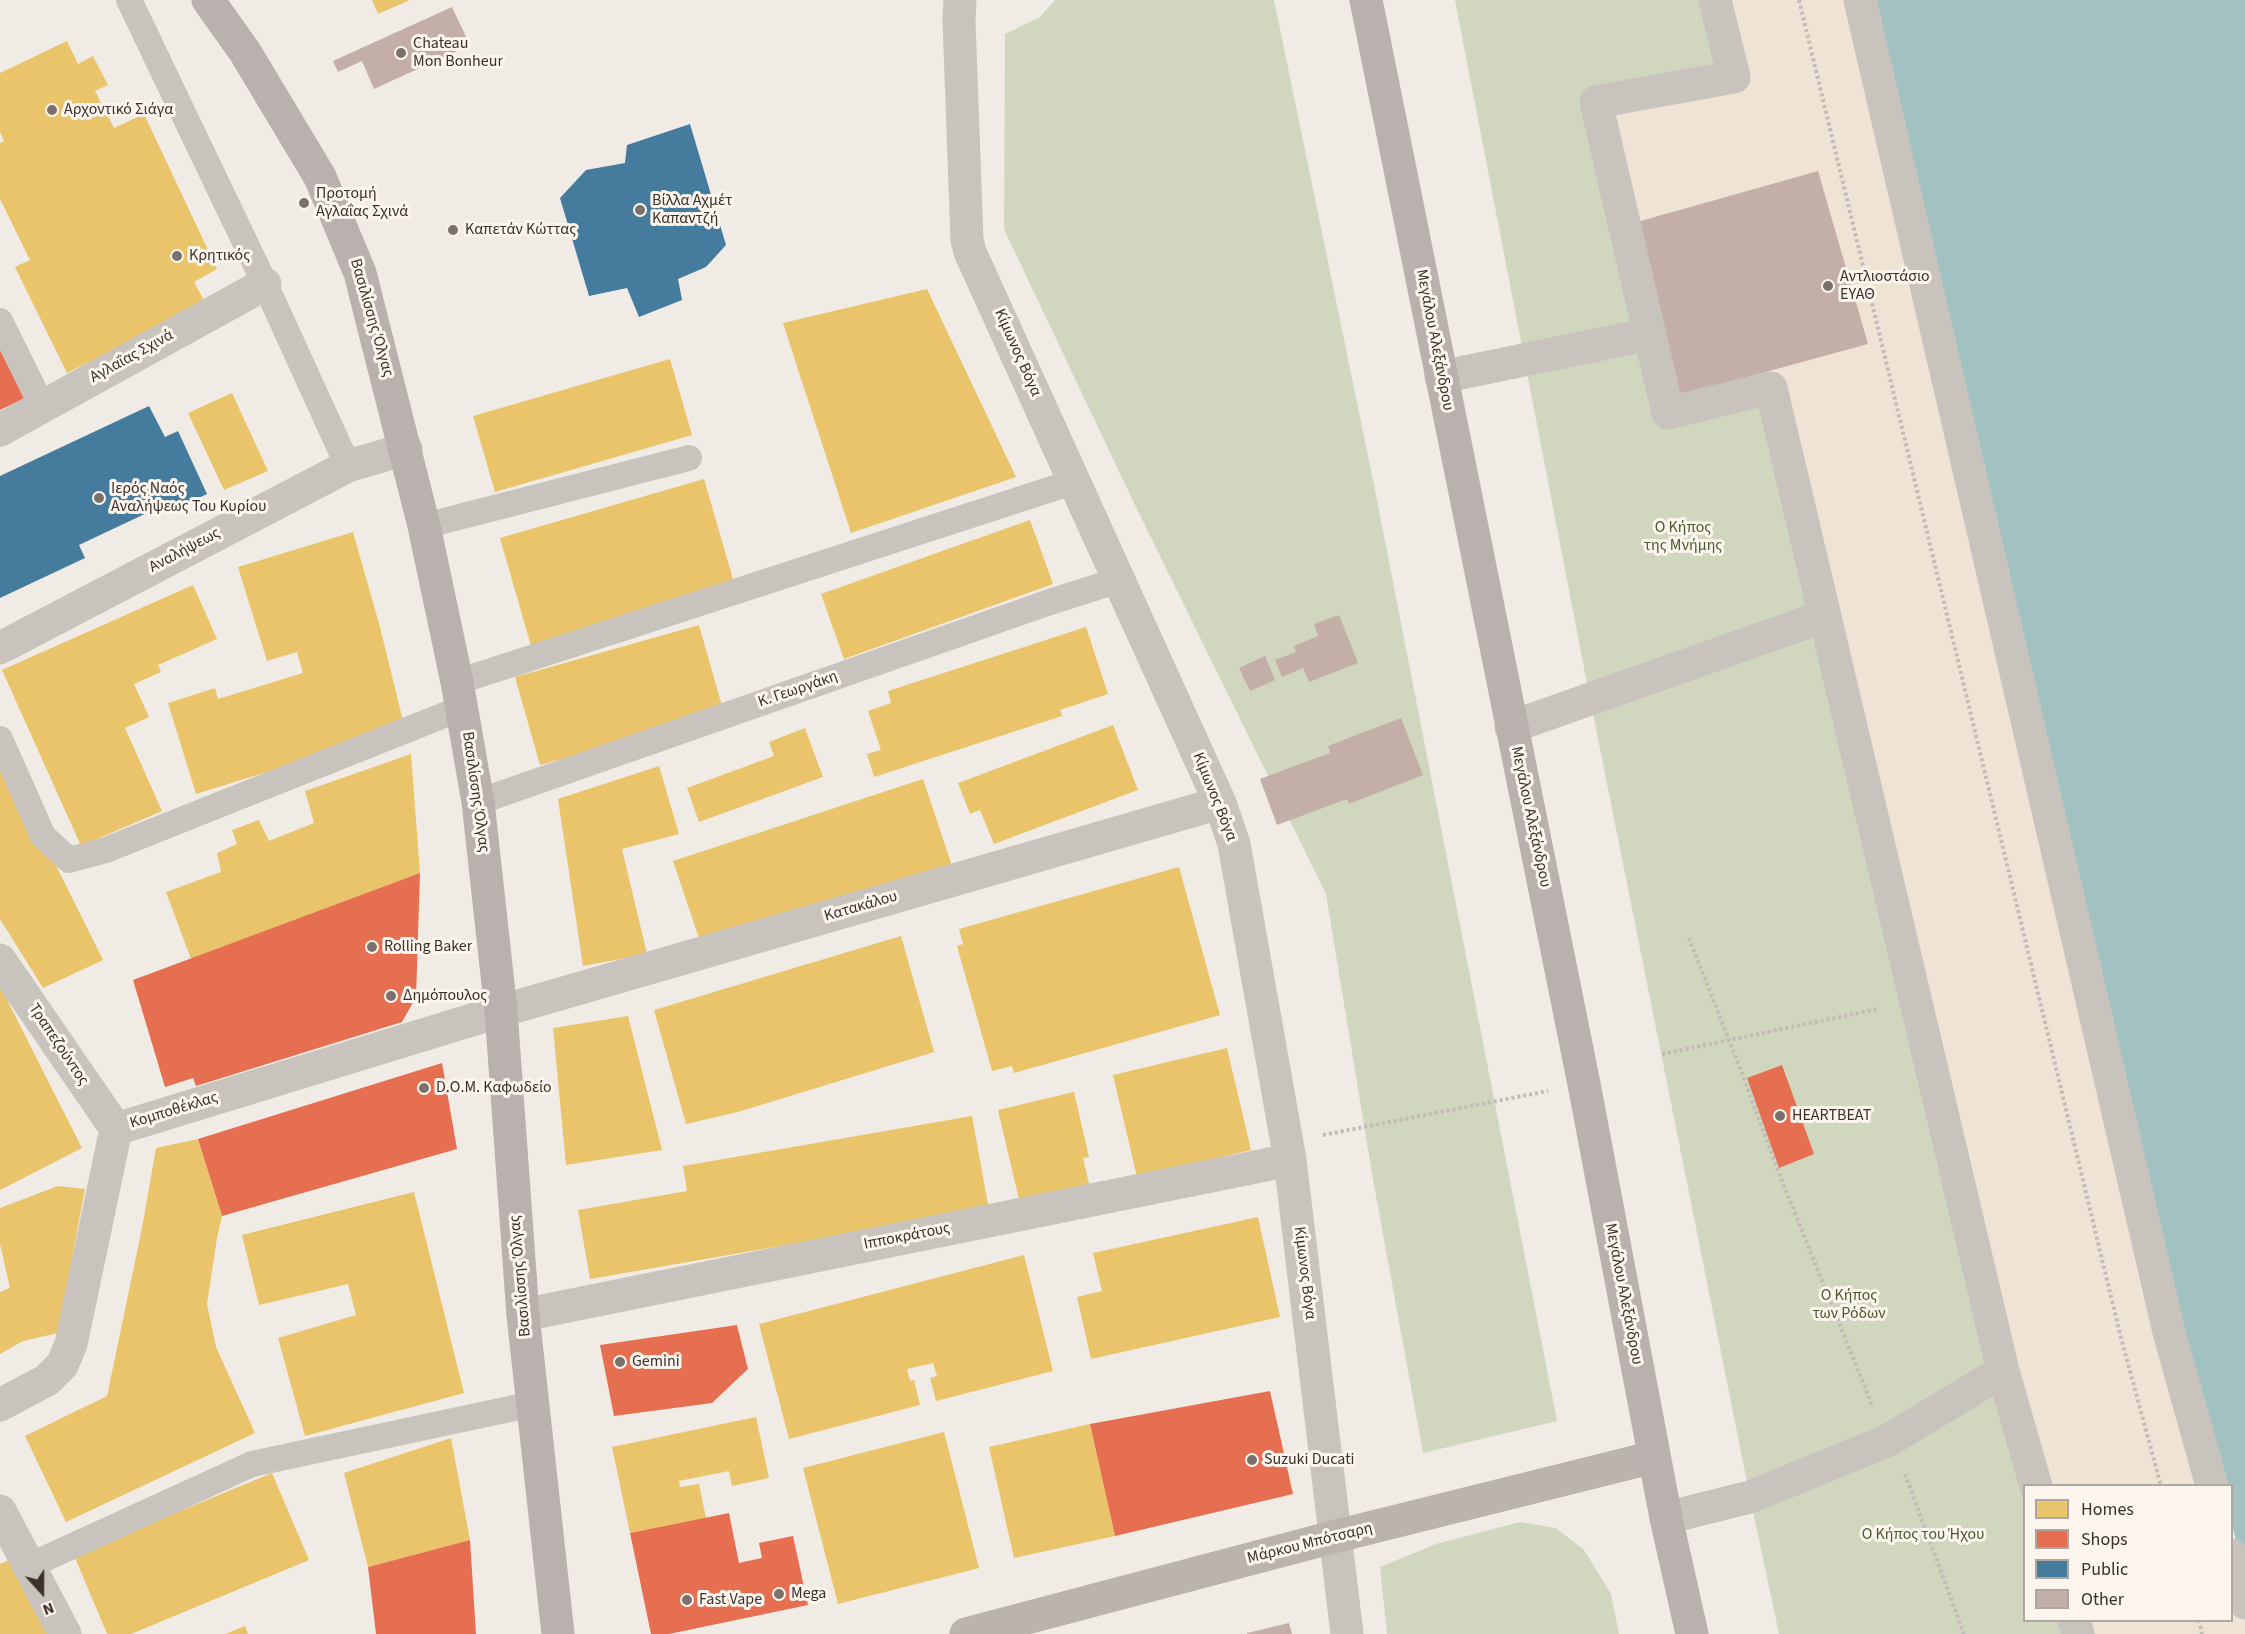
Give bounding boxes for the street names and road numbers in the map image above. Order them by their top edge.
street label: Βασιλίσσης Όλγας [345,257,397,379]
street label: Μεγάλου Αλεξάνδρου [1411,268,1457,412]
street label: Κίμωνος Βόγα [989,306,1045,400]
street label: Αγλαΐας Σχινά [87,326,177,388]
street label: Αναλήψεως [146,524,224,578]
street label: Κ. Γεωργάκη [756,667,840,713]
street label: Βασιλίσσης Όλγας [457,730,493,854]
street label: Μεγάλου Αλεξάνδρου [1506,745,1554,889]
street label: Κίμωνος Βόγα [1188,750,1240,844]
street label: Κατακάλου [822,887,900,927]
street label: Τραπεζούντος [24,1001,92,1089]
street label: Κομποθέκλας [128,1089,220,1133]
street label: Βασιλίσσης Όλγας [506,1214,536,1338]
street label: Ιπποκράτους [862,1219,952,1255]
street label: Μεγάλου Αλεξάνδρου [1600,1222,1646,1366]
street label: Κίμωνος Βόγα [1289,1225,1319,1321]
street label: Μάρκου Μπότσαρη [1245,1519,1375,1569]

